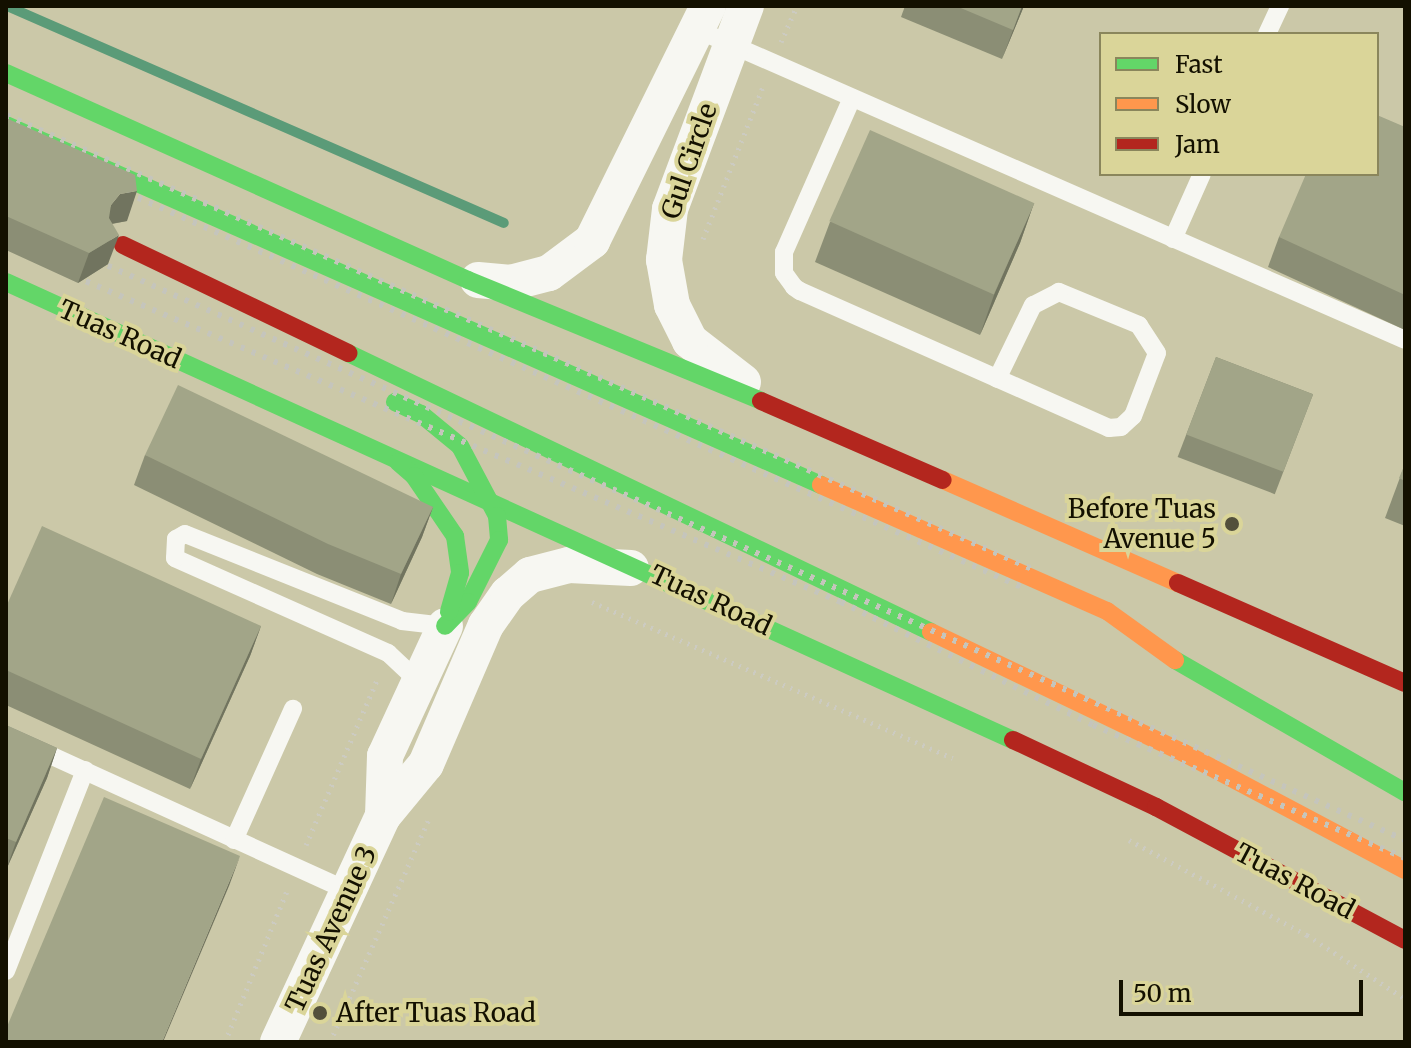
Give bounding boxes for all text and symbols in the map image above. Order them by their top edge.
legend [1099,32,1379,176]
text: Fast [1175,49,1223,80]
text: Slow [1175,89,1231,120]
street label: Gul Circle [655,99,723,223]
text: Jam [1175,129,1220,160]
street label: Tuas Road [54,293,186,375]
place label: Before Tuas Avenue 5 [1068,493,1216,554]
marker: Before Tuas Avenue 5 [1223,515,1241,533]
street label: Tuas Road [645,558,777,642]
street label: Tuas Road [1230,837,1360,925]
street label: Tuas Avenue 3 [279,841,383,1017]
scale bar [1123,964,1367,1014]
text: 50 m [1133,978,1192,1009]
place label: After Tuas Road [336,997,536,1029]
marker: After Tuas Road [311,1004,329,1022]

